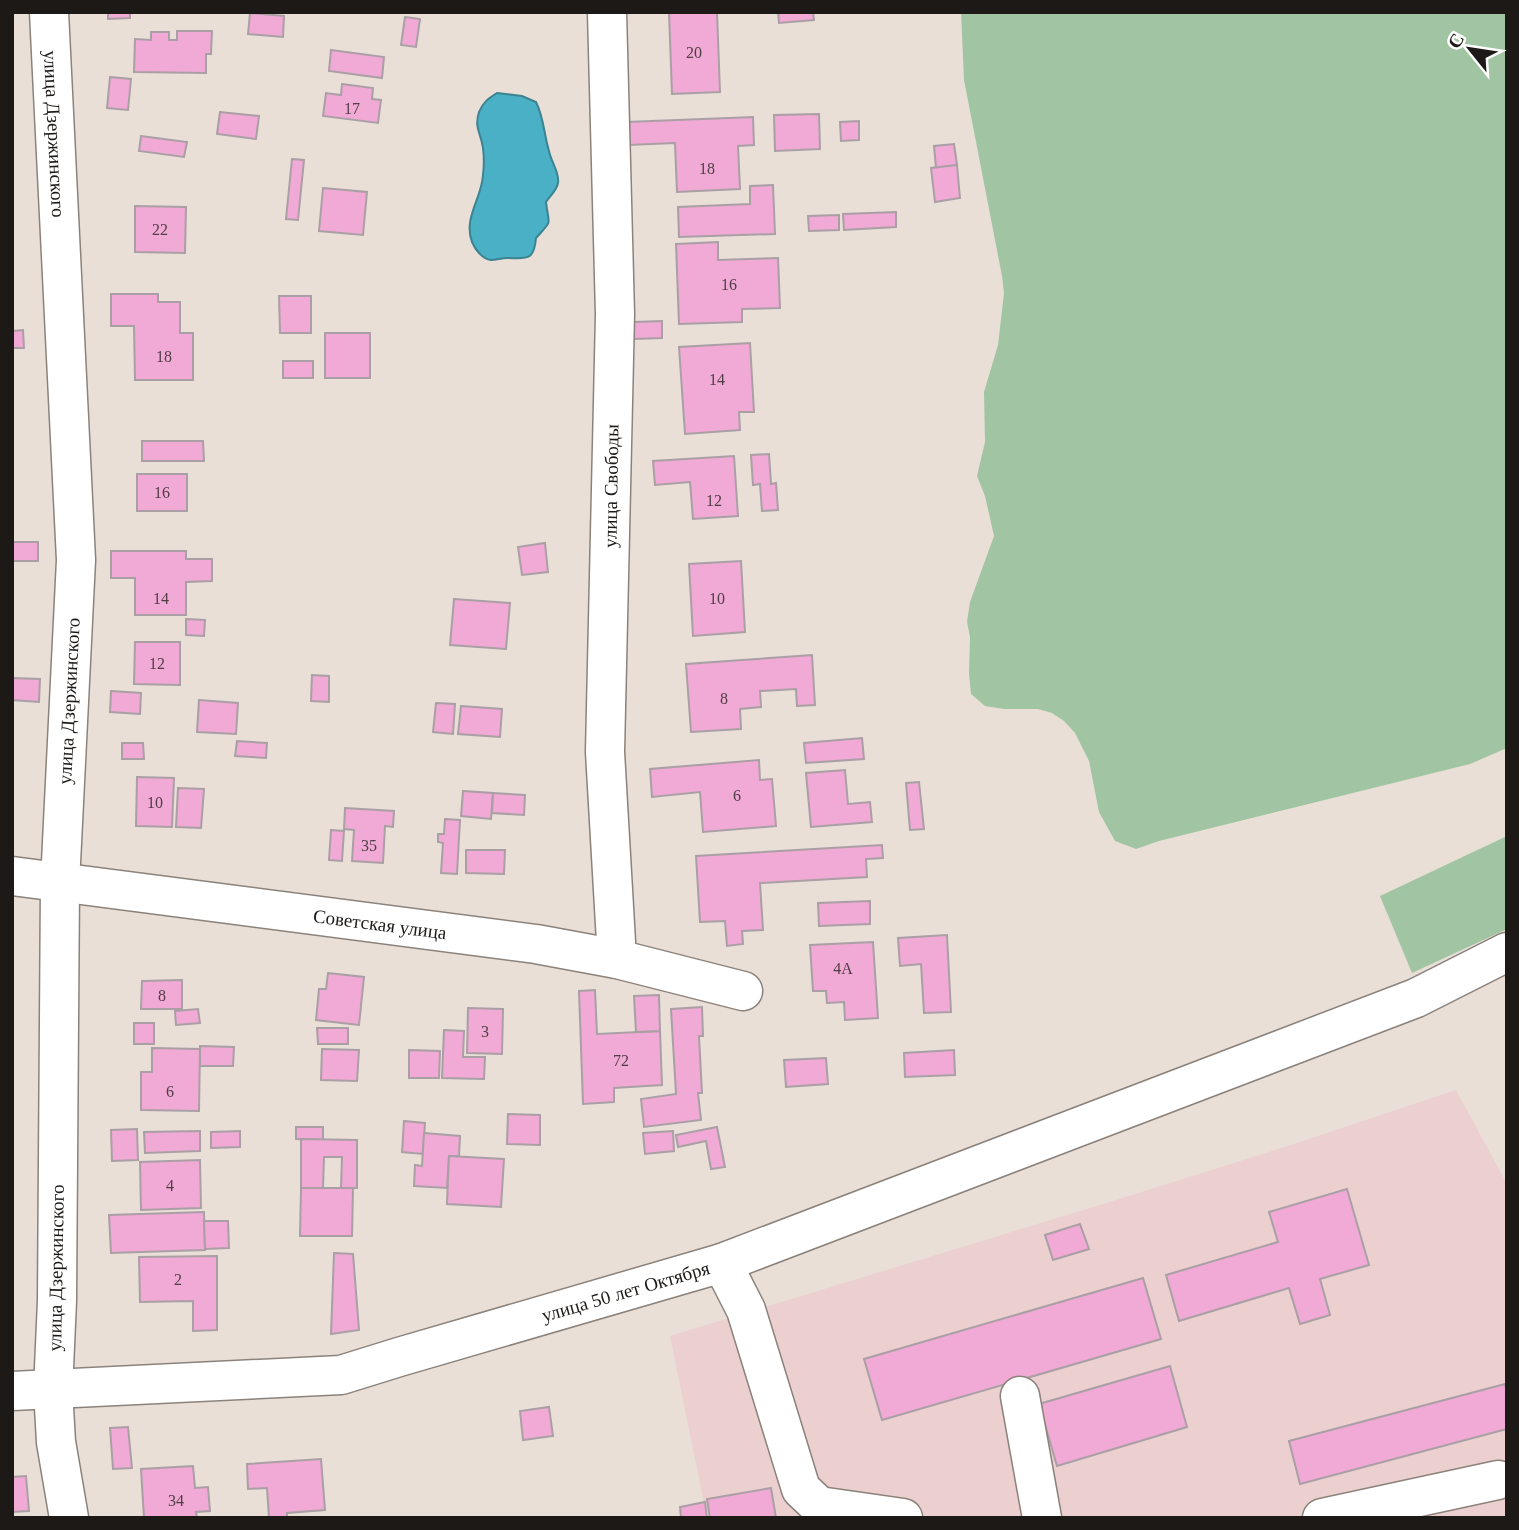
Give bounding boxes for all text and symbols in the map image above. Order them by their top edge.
north arrow [1435,14,1505,84]
text: С [1443,30,1468,52]
house number: 20 [686,44,702,61]
street label: улица Дзержинского [40,50,70,218]
house number: 17 [344,100,360,117]
house number: 18 [699,160,715,177]
house number: 22 [152,221,168,238]
house number: 16 [721,276,737,293]
house number: 18 [156,348,172,365]
house number: 14 [709,371,725,388]
street label: улица Свободы [599,424,623,548]
house number: 16 [154,484,170,501]
house number: 12 [706,492,722,509]
house number: 14 [153,590,169,607]
house number: 10 [709,590,725,607]
street label: улица Дзержинского [54,617,84,785]
house number: 12 [149,655,165,672]
house number: 8 [720,690,728,707]
house number: 6 [733,787,741,804]
house number: 10 [147,794,163,811]
house number: 35 [361,837,377,854]
street label: Советская улица [312,905,448,943]
house number: 4А [833,960,853,977]
house number: 8 [158,987,166,1004]
house number: 3 [481,1023,489,1040]
house number: 72 [613,1052,629,1069]
house number: 6 [166,1083,174,1100]
house number: 4 [166,1177,174,1194]
street label: улица Дзержинского [44,1184,68,1352]
street label: улица 50 лет Октября [539,1257,712,1325]
house number: 2 [174,1271,182,1288]
house number: 34 [168,1492,184,1509]

